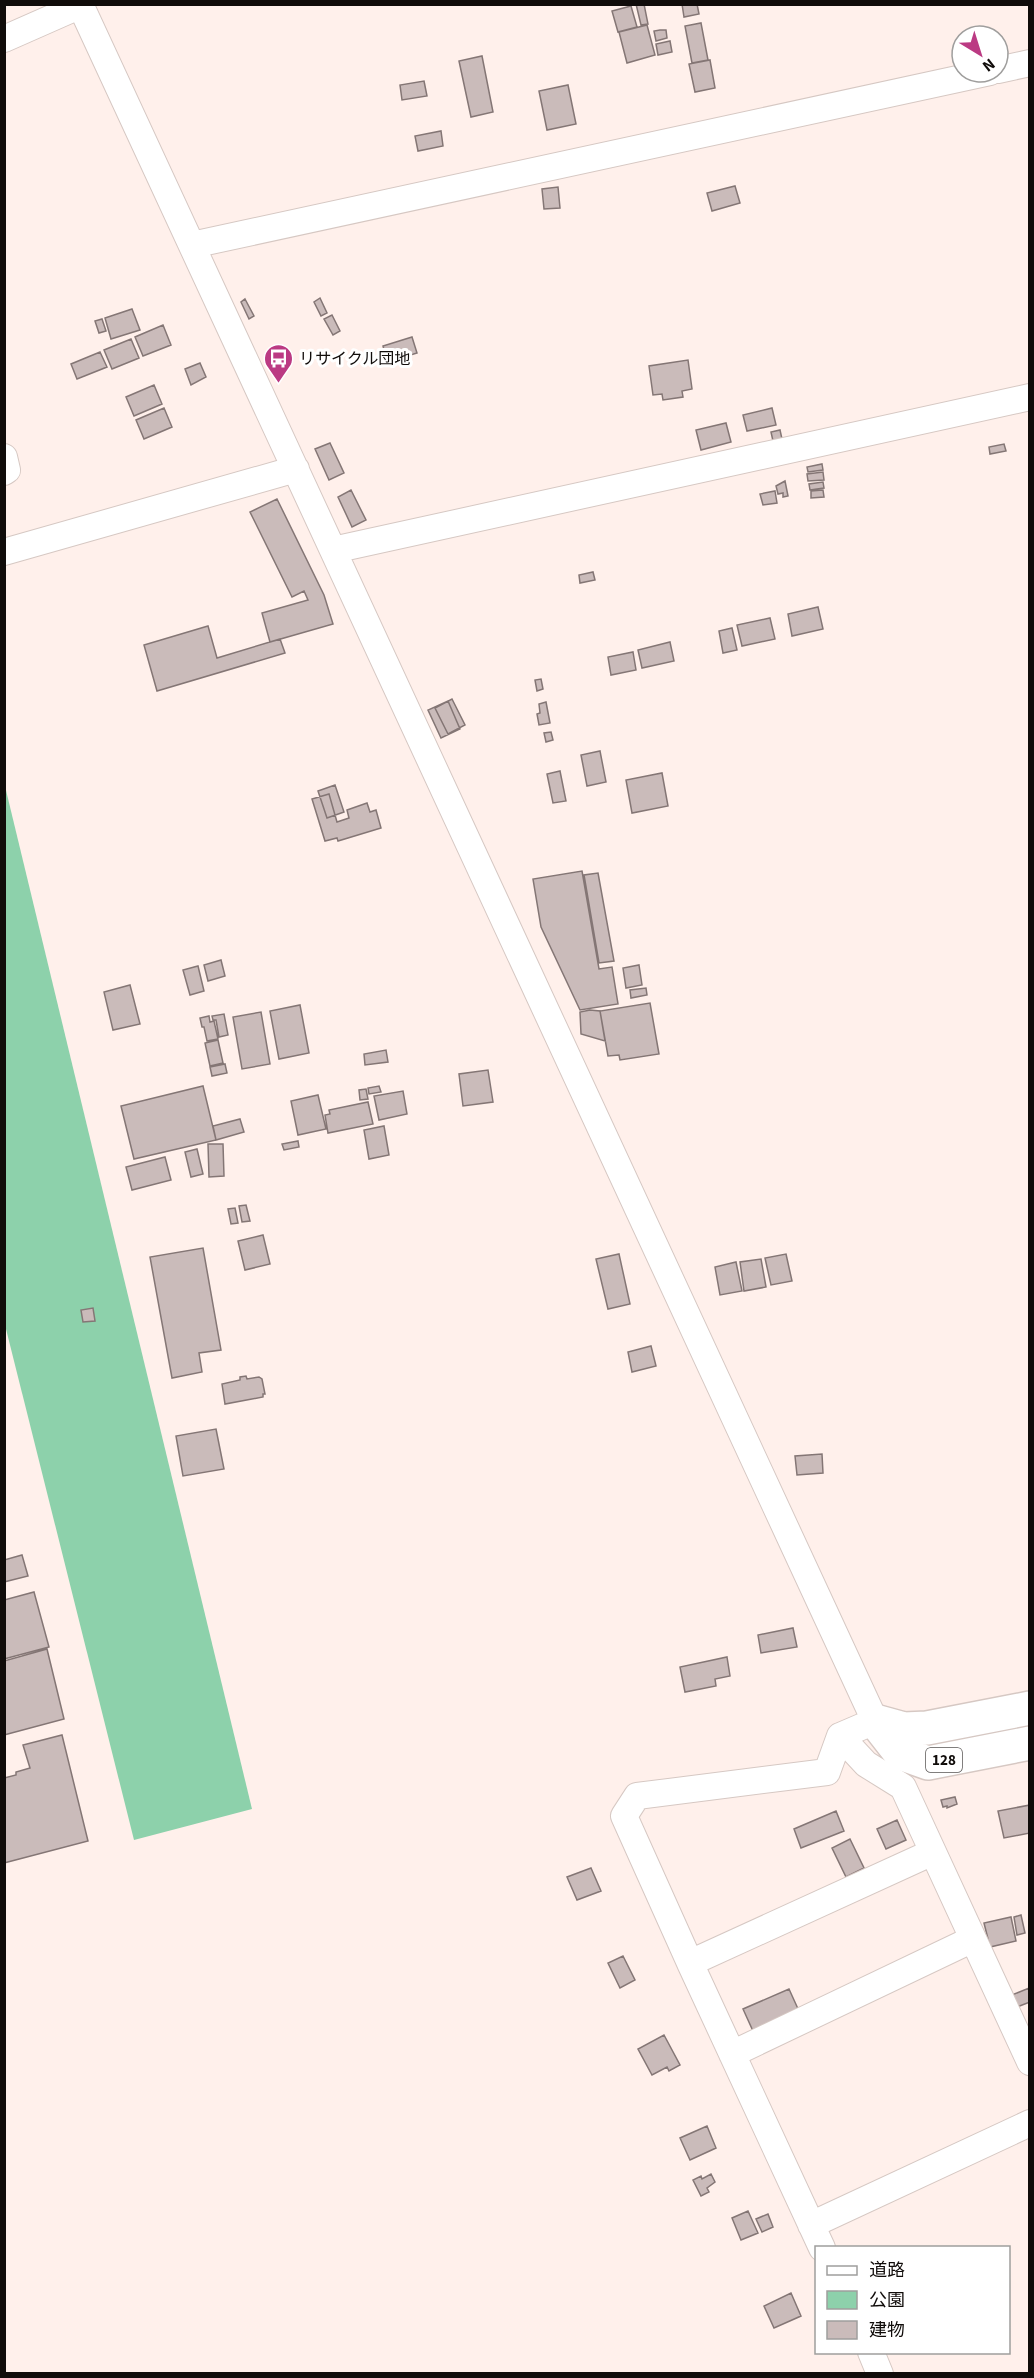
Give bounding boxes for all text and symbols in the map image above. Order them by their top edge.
north arrow [950,24,1010,84]
text: N [978,53,1000,77]
bus stop icon: リサイクル団地 [262,342,294,384]
place label: リサイクル団地 [299,348,410,370]
road number: 128 [926,1748,962,1772]
legend [815,2246,1010,2354]
text: 道路 [869,2258,905,2283]
text: 公園 [869,2288,905,2313]
text: 建物 [869,2318,905,2343]

